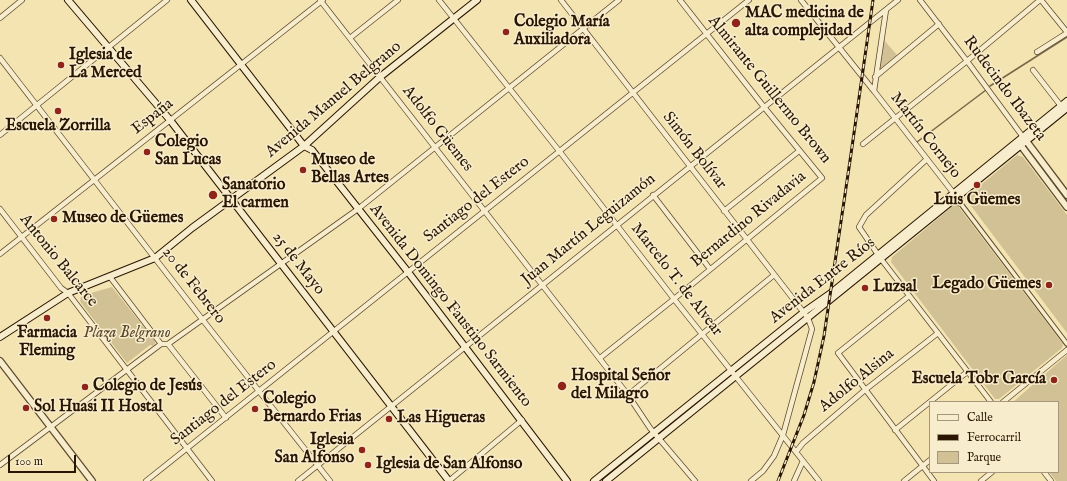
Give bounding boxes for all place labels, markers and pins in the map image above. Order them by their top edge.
place label: MAC medicina de alta complejidad [745,4,864,42]
place label: Colegio María Auxiliadora [514,13,610,51]
marker: MAC medicina de alta complejidad [730,17,742,29]
marker: Colegio María Auxiliadora [501,27,511,37]
place label: Iglesia de La Merced [69,46,142,84]
marker: Iglesia de La Merced [56,60,66,70]
marker: Escuela Zorrilla [53,106,63,116]
place label: Escuela Zorrilla [5,117,111,137]
place label: Colegio San Lucas [155,133,221,171]
marker: Colegio San Lucas [142,147,152,157]
place label: Museo de Bellas Artes [311,151,389,189]
marker: Museo de Bellas Artes [298,165,308,175]
place label: Sanatorio El carmen [222,176,289,214]
marker: Luis Güemes [972,180,982,190]
marker: Sanatorio El carmen [207,189,219,201]
place label: Luis Güemes [934,191,1020,211]
place label: Museo de Güemes [62,209,183,229]
marker: Museo de Güemes [49,214,59,224]
place label: Legado Güemes [932,275,1041,295]
place label: Luzsal [873,278,917,298]
marker: Legado Güemes [1044,280,1054,290]
marker: Luzsal [860,283,870,293]
marker: Farmacia Fleming [42,313,52,323]
place label: Farmacia Fleming [17,324,77,362]
place label: Hospital Señor del Milagro [571,367,670,405]
place label: Escuela Tobr García [912,370,1046,390]
marker: Escuela Tobr García [1049,375,1059,385]
place label: Colegio de Jesús [93,377,202,397]
marker: Hospital Señor del Milagro [556,380,568,392]
marker: Colegio de Jesús [80,382,90,392]
place label: Colegio Bernardo Frias [263,390,361,428]
place label: Sol Huasi II Hostal [34,398,163,418]
marker: Sol Huasi II Hostal [21,403,31,413]
marker: Colegio Bernardo Frias [250,404,260,414]
place label: Las Higueras [397,409,485,429]
marker: Las Higueras [384,414,394,424]
place label: Iglesia San Alfonso [275,431,354,469]
marker: Iglesia San Alfonso [357,445,367,455]
place label: Iglesia de San Alfonso [376,455,522,475]
marker: Iglesia de San Alfonso [363,460,373,470]

